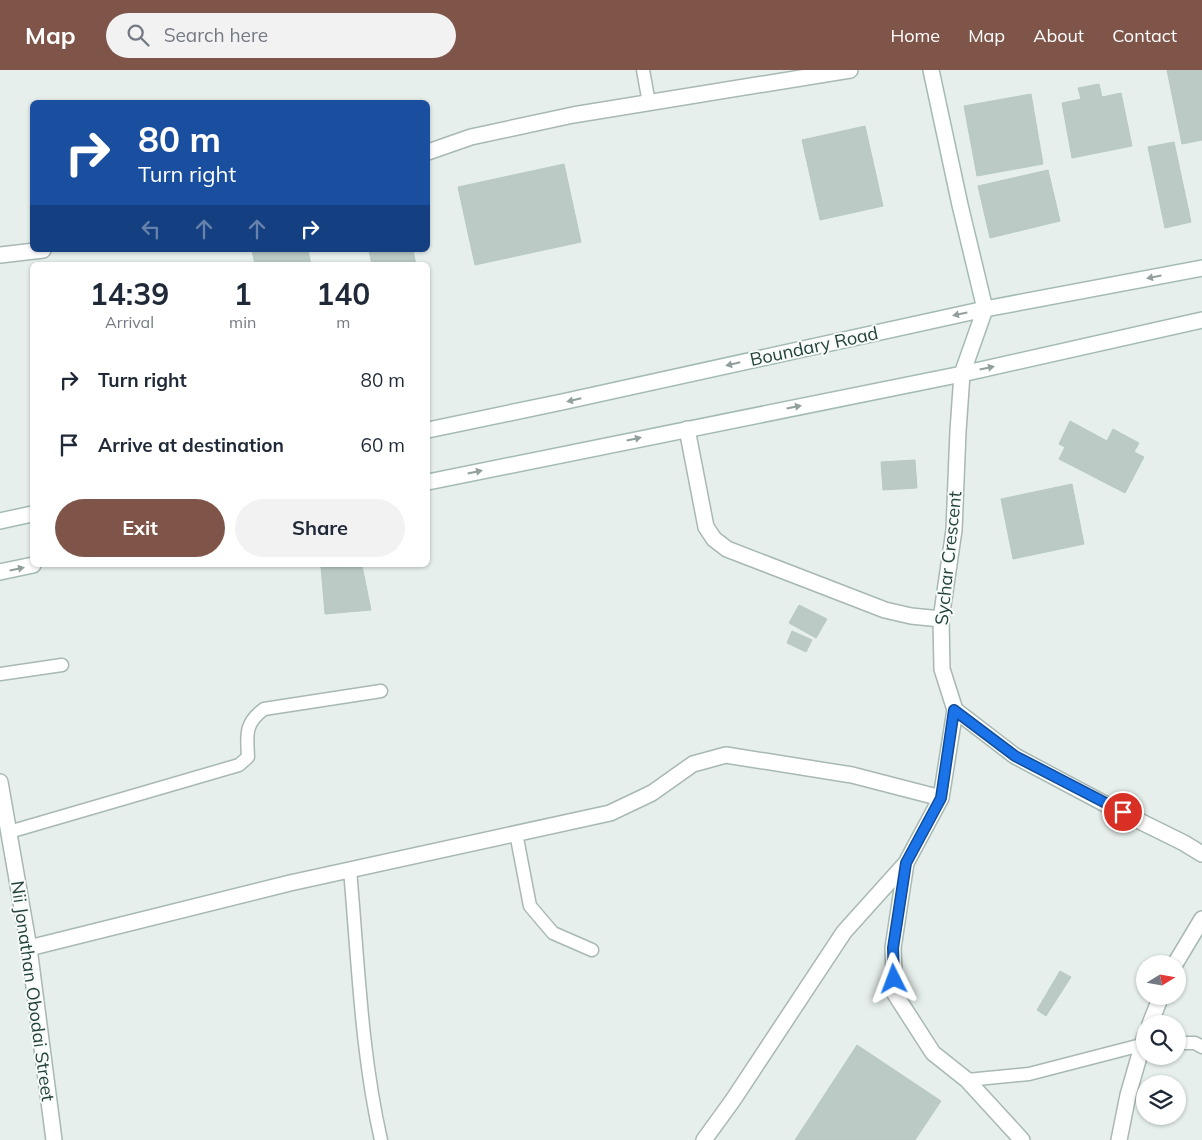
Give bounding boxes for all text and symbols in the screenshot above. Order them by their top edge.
search box [106,13,456,58]
text: Map [25,20,76,50]
icon: search [124,21,152,49]
text: Search here [164,23,268,47]
text: Home [890,24,940,47]
text: Map [968,24,1005,47]
text: About [1033,24,1084,47]
text: Contact [1112,24,1177,47]
text: 80 m [138,117,221,161]
icon: right [55,120,120,185]
text: Turn right [138,160,236,188]
icon: left [137,215,165,243]
icon: ahead [190,215,218,243]
icon: ahead [243,215,271,243]
icon: right [296,215,324,243]
one-way arrow [1146,274,1162,282]
text: 14:39 [90,275,169,313]
text: 1 [234,275,252,313]
text: 140 [316,275,370,313]
one-way arrow [952,310,968,318]
text: Arrival [105,312,154,332]
text: min [229,312,256,332]
text: m [336,312,350,332]
street label: Boundary Road [748,321,880,371]
one-way arrow [724,360,740,368]
one-way arrow [980,364,995,372]
icon: right [55,366,83,394]
text: Turn right [98,368,187,392]
text: 80 m [361,368,405,392]
one-way arrow [567,396,582,404]
one-way arrow [786,403,802,411]
icon: arrive [55,431,83,459]
text: Arrive at destination [98,433,284,457]
text: 60 m [361,433,405,457]
one-way arrow [627,435,643,443]
one-way arrow [468,468,484,476]
street label: Sychar Crescent [930,490,966,626]
button: Exit [55,499,225,557]
button: Share [235,499,405,557]
one-way arrow [9,564,25,572]
pin [1102,791,1144,833]
icon: arrive [1109,798,1137,826]
street label: Nii Jonathan Obodai Street [6,879,60,1103]
position arrow [867,952,919,1004]
north arrow [1136,955,1186,1005]
map controls [1136,955,1186,1125]
button: search [1136,1015,1186,1065]
button: layers [1136,1075,1186,1125]

